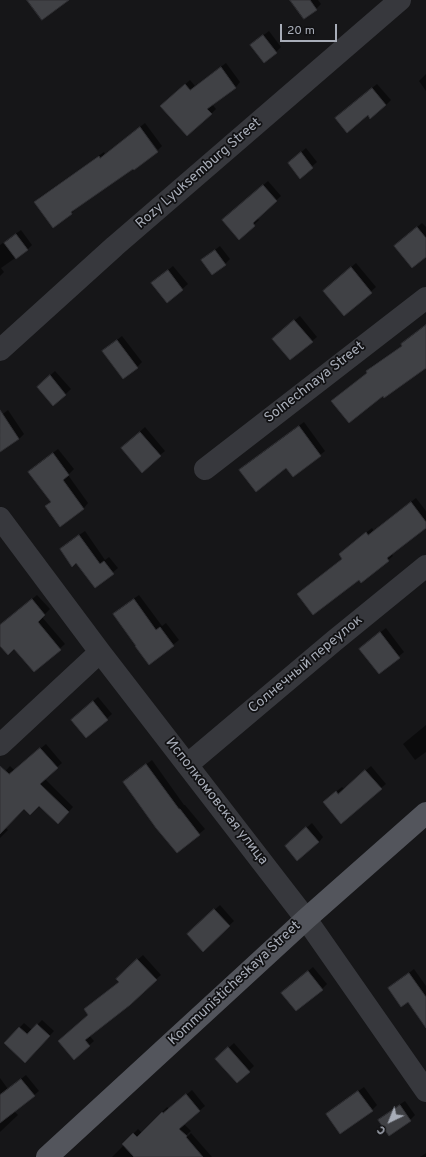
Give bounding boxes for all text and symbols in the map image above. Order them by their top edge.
scale bar [282,16,339,42]
text: 20 m [287,23,315,39]
street label: Rozy Lyuksemburg Street [133,115,265,233]
street label: Solnechnaya Street [262,339,368,427]
street label: Солнечный переулок [246,612,366,718]
street label: Исполкомовская улица [161,735,271,869]
street label: Kommunisticheskaya Street [165,918,305,1050]
north arrow [370,1101,410,1141]
text: С [374,1122,389,1137]

